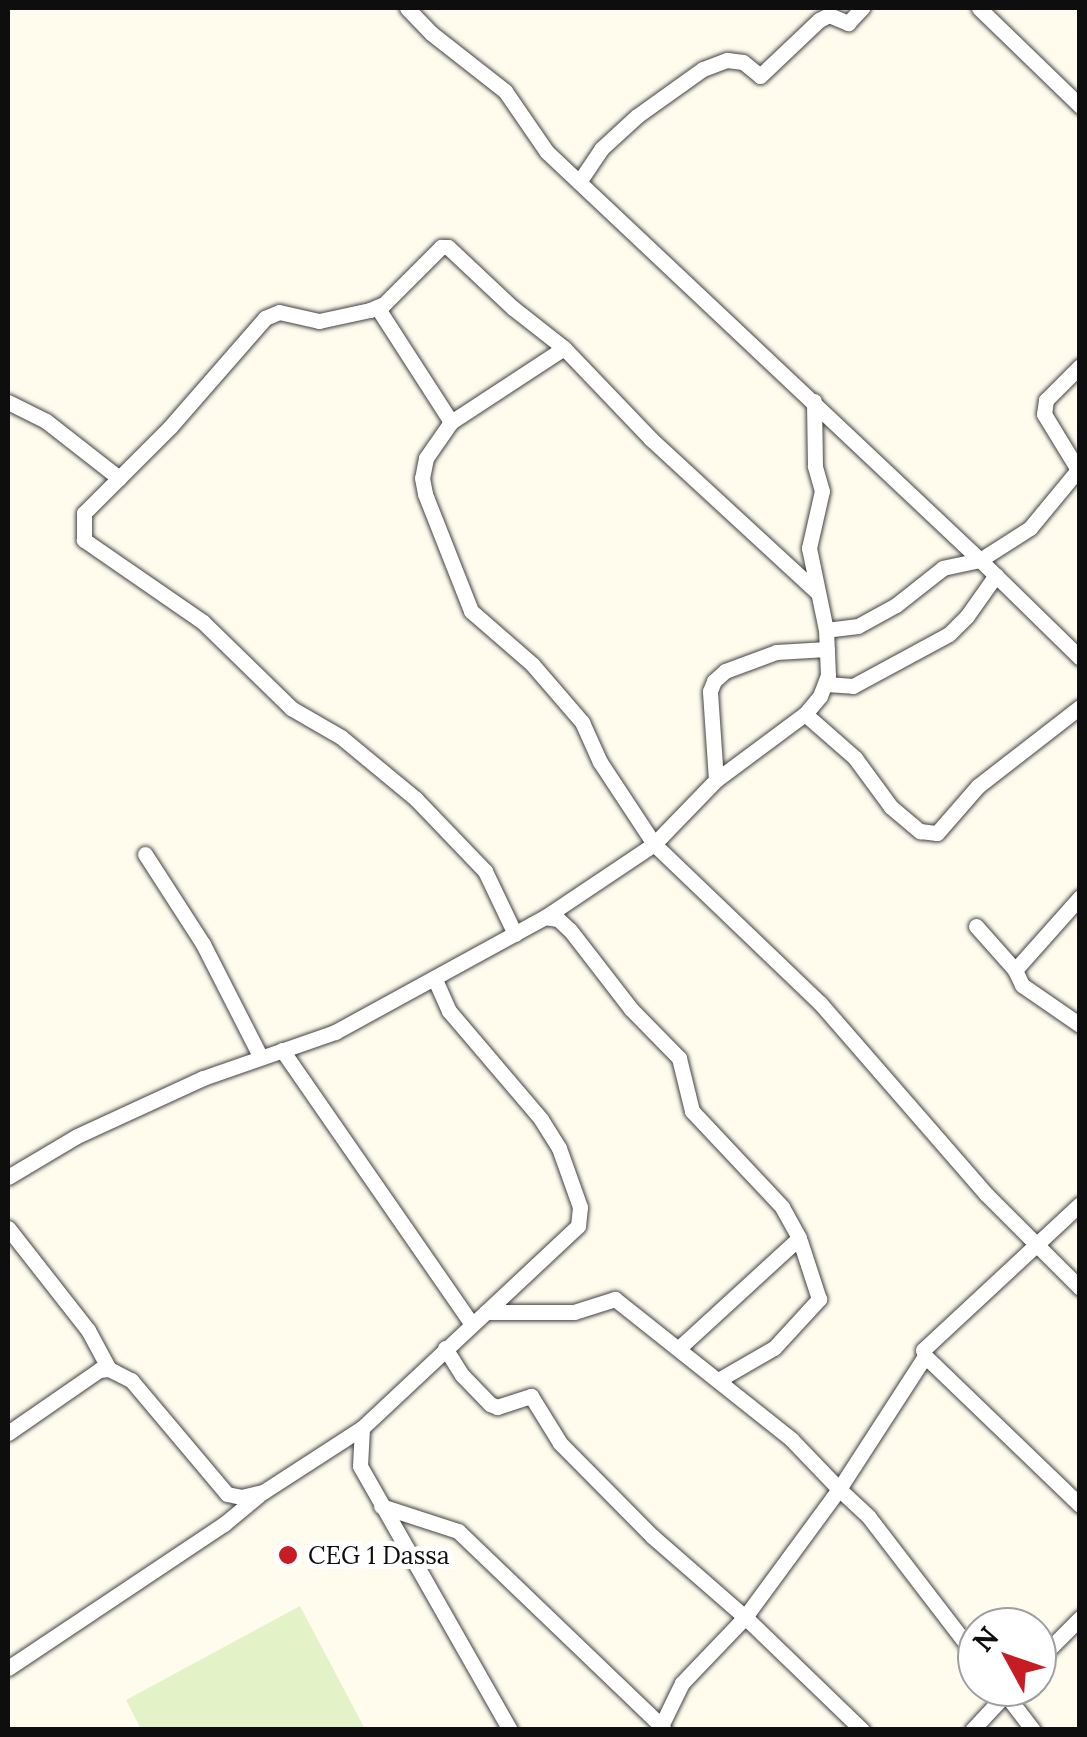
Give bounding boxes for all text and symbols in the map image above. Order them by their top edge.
place label: CEG 1 Dassa [308,1540,450,1570]
marker: CEG 1 Dassa [277,1544,299,1566]
north arrow [957,1607,1057,1707]
text: N [965,1619,1006,1659]

